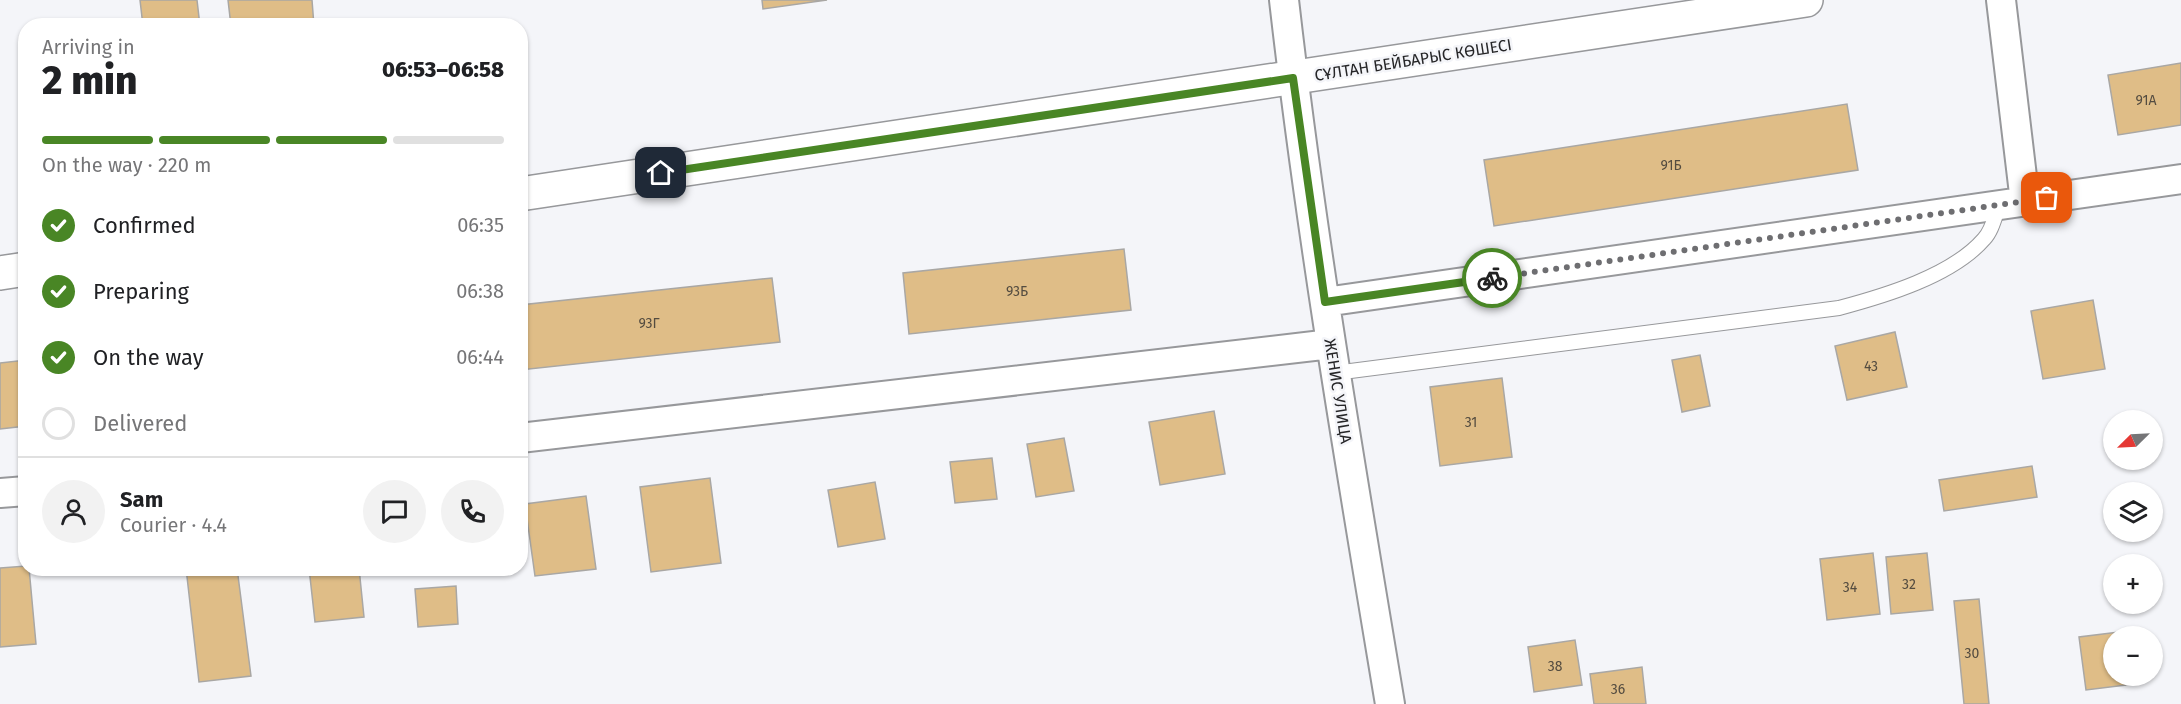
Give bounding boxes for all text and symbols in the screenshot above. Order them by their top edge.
text: Arriving in [42,35,135,59]
street label: СҰЛТАН БЕЙБАРЫС КӨШЕСІ [1313,35,1513,85]
text: 06:53–06:58 [382,56,504,83]
text: 2 min [42,58,138,104]
house number: 91А [2135,92,2157,109]
pin [635,147,686,198]
text: On the way · 220 m [42,153,211,177]
icon: home [644,156,677,189]
house number: 91Б [1660,157,1682,174]
pin [2021,172,2072,223]
icon: bag [2030,181,2063,214]
icon: check [42,209,75,242]
text: Confirmed [93,212,196,239]
text: 06:35 [457,213,504,237]
courier [1462,248,1522,308]
icon: bike [1476,262,1509,295]
icon: check [42,275,75,308]
text: Preparing [93,278,189,305]
text: 06:38 [456,279,504,303]
house number: 93Б [1006,283,1028,300]
house number: 93Г [638,315,660,332]
street label: ЖЕНИС УЛИЦА [1320,337,1356,446]
icon: check [42,341,75,374]
text: On the way [93,344,204,371]
text: 06:44 [456,345,504,369]
house number: 43 [1864,358,1878,375]
text: Delivered [93,410,188,437]
north arrow [2103,410,2163,470]
map controls [2103,410,2163,686]
house number: 31 [1465,414,1477,431]
button: person [42,480,105,543]
button: chat [363,480,426,543]
button: phone [441,480,504,543]
button: layers [2103,482,2163,542]
text: Sam [120,486,163,513]
text: Courier · 4.4 [120,513,227,537]
button: + [2103,554,2163,614]
house number: 32 [1902,576,1916,593]
house number: 34 [1843,579,1858,596]
button: − [2103,626,2163,686]
house number: 30 [1965,645,1980,662]
house number: 38 [1548,658,1563,675]
house number: 36 [1611,681,1625,698]

